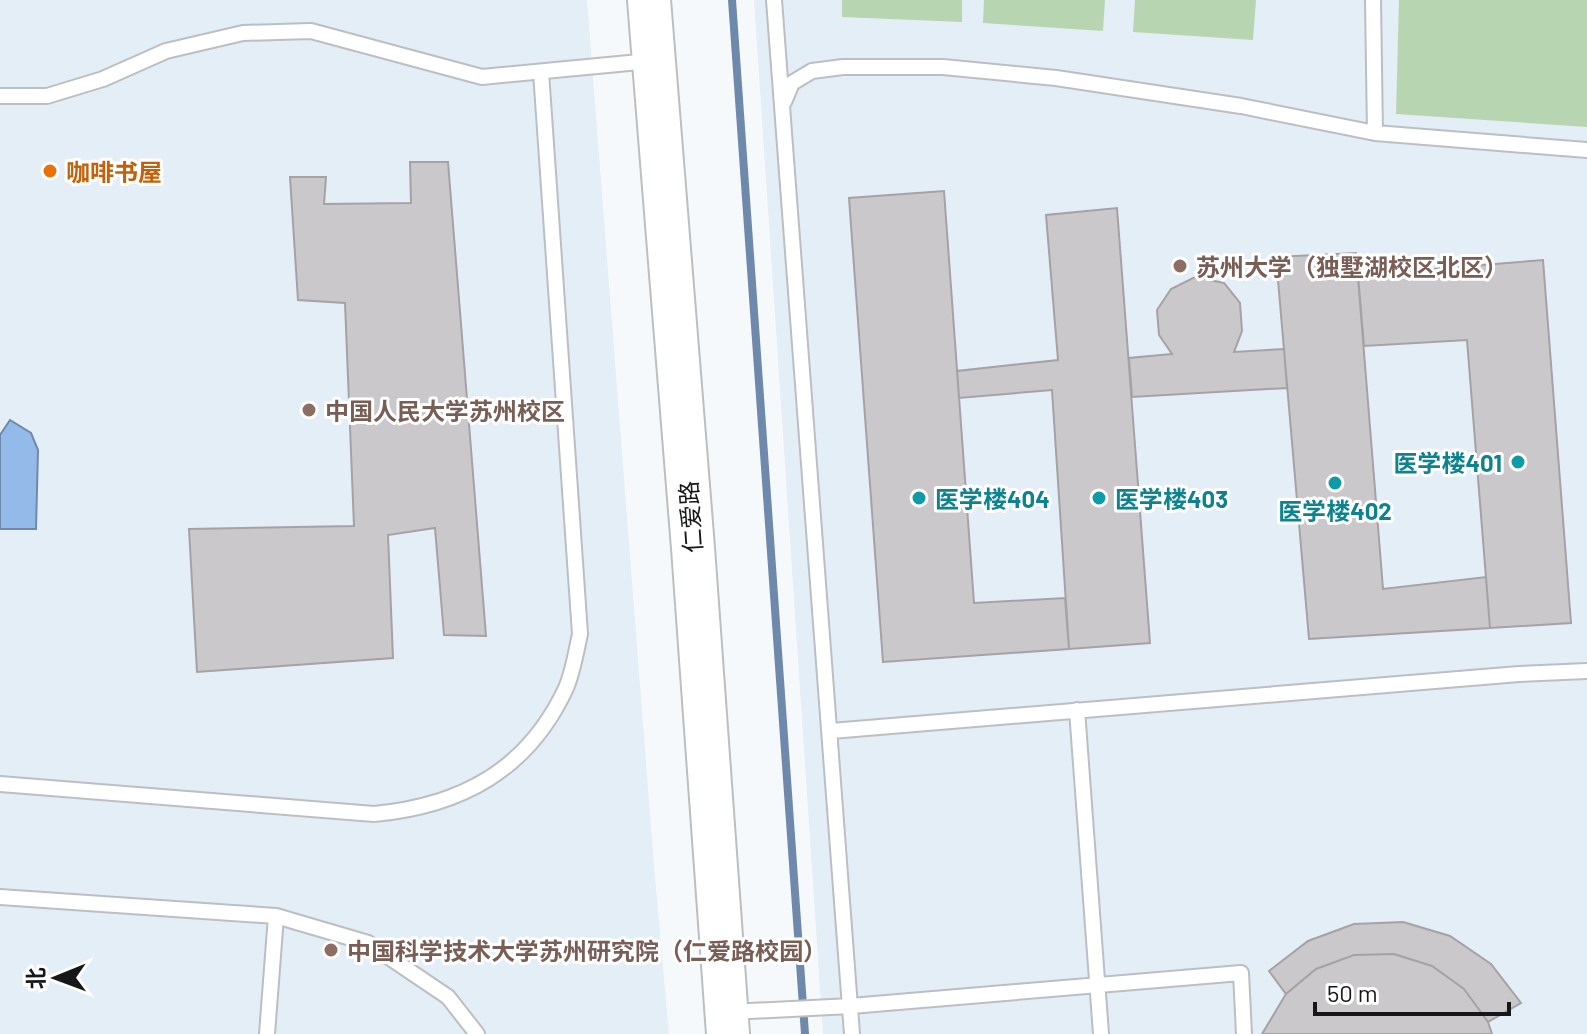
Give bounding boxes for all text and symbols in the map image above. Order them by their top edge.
place label: 咖啡书屋 [66,157,162,186]
marker: 咖啡书屋 [41,162,59,180]
place label: 苏州大学（独墅湖校区北区） [1196,252,1508,281]
marker: 苏州大学（独墅湖校区北区） [1171,257,1189,275]
place label: 中国人民大学苏州校区 [325,396,565,425]
marker: 中国人民大学苏州校区 [300,401,318,419]
place label: 医学楼401 [1394,448,1502,477]
marker: 医学楼401 [1509,453,1527,471]
marker: 医学楼402 [1326,474,1344,492]
street label: 仁爱路 [673,480,707,554]
place label: 医学楼404 [935,484,1050,513]
place label: 医学楼403 [1115,484,1228,513]
marker: 医学楼404 [910,489,928,507]
marker: 医学楼403 [1090,489,1108,507]
place label: 医学楼402 [1278,496,1392,525]
place label: 中国科学技术大学苏州研究院（仁爱路校园） [347,936,827,965]
north arrow [16,938,96,1018]
marker: 中国科学技术大学苏州研究院（仁爱路校园） [322,941,340,959]
scale bar [1315,966,1509,1016]
text: 北 [22,967,48,990]
text: 50 m [1327,978,1378,1007]

